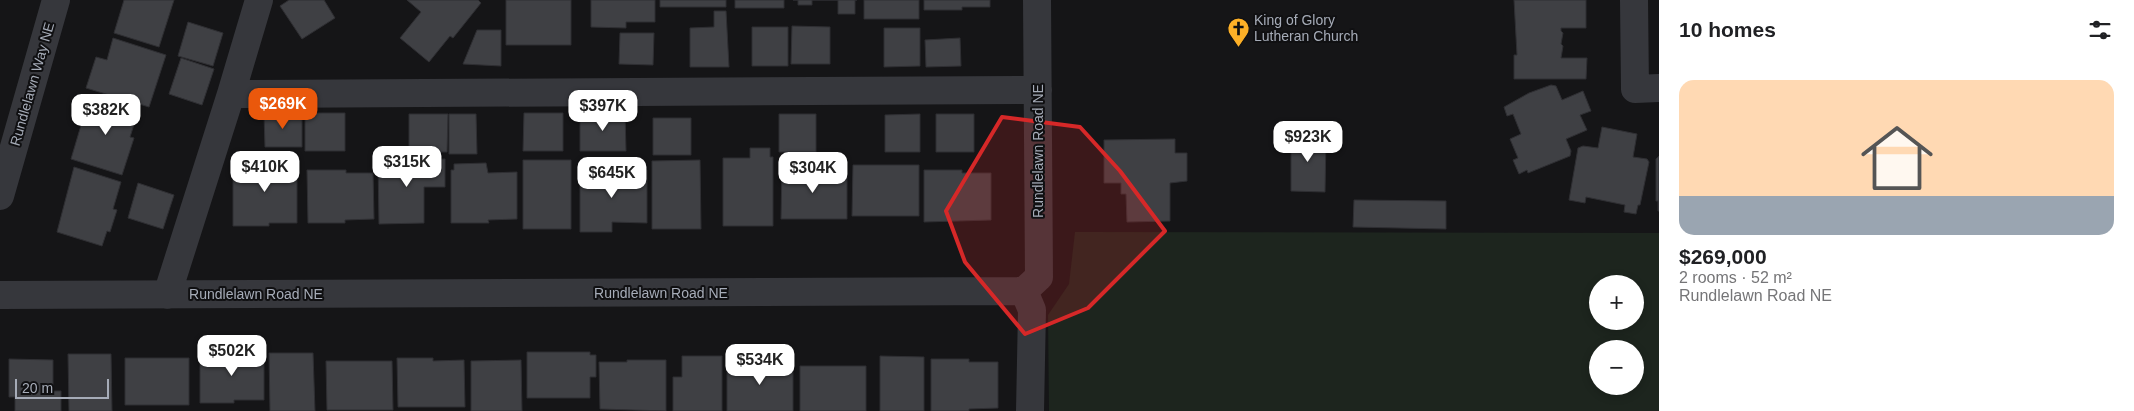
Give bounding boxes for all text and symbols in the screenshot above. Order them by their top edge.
place label: King of Glory Lutheran Church [1254,12,1358,44]
church icon: King of Glory Lutheran Church [1226,16,1250,47]
icon: filters [2086,16,2114,44]
text: 10 homes [1679,18,1776,41]
street label: Rundlelawn Way NE [7,20,57,148]
street label: Rundlelawn Road NE [1030,84,1046,218]
pin: $269K [248,88,318,130]
pin: $397K [568,90,638,132]
pin: $382K [71,94,141,136]
text: $269K [259,95,307,112]
text: $397K [579,97,627,114]
text: $382K [82,101,130,118]
icon: home [1852,113,1942,203]
pin: $923K [1273,120,1343,163]
text: $923K [1284,128,1332,145]
pin: $315K [372,146,442,188]
pin: $410K [230,150,300,193]
pin: $304K [778,152,848,194]
text: $315K [383,153,431,170]
pin: $645K [577,156,647,199]
text: $410K [241,158,289,175]
text: $304K [789,159,837,176]
text: $645K [588,164,636,181]
text: $269,000 [1679,245,1767,268]
text: 2 rooms · 52 m² [1679,269,1792,286]
map controls [1589,275,1644,395]
button: + [1589,275,1644,330]
street label: Rundlelawn Road NE [594,285,728,301]
street label: Rundlelawn Road NE [189,286,323,302]
text: Rundlelawn Road NE [1679,287,1832,304]
pin: $502K [197,334,267,377]
button: − [1589,340,1644,395]
text: $502K [208,342,256,359]
pin: $534K [725,344,795,386]
text: $534K [736,351,784,368]
scale bar [15,376,109,399]
text: 20 m [22,380,53,396]

